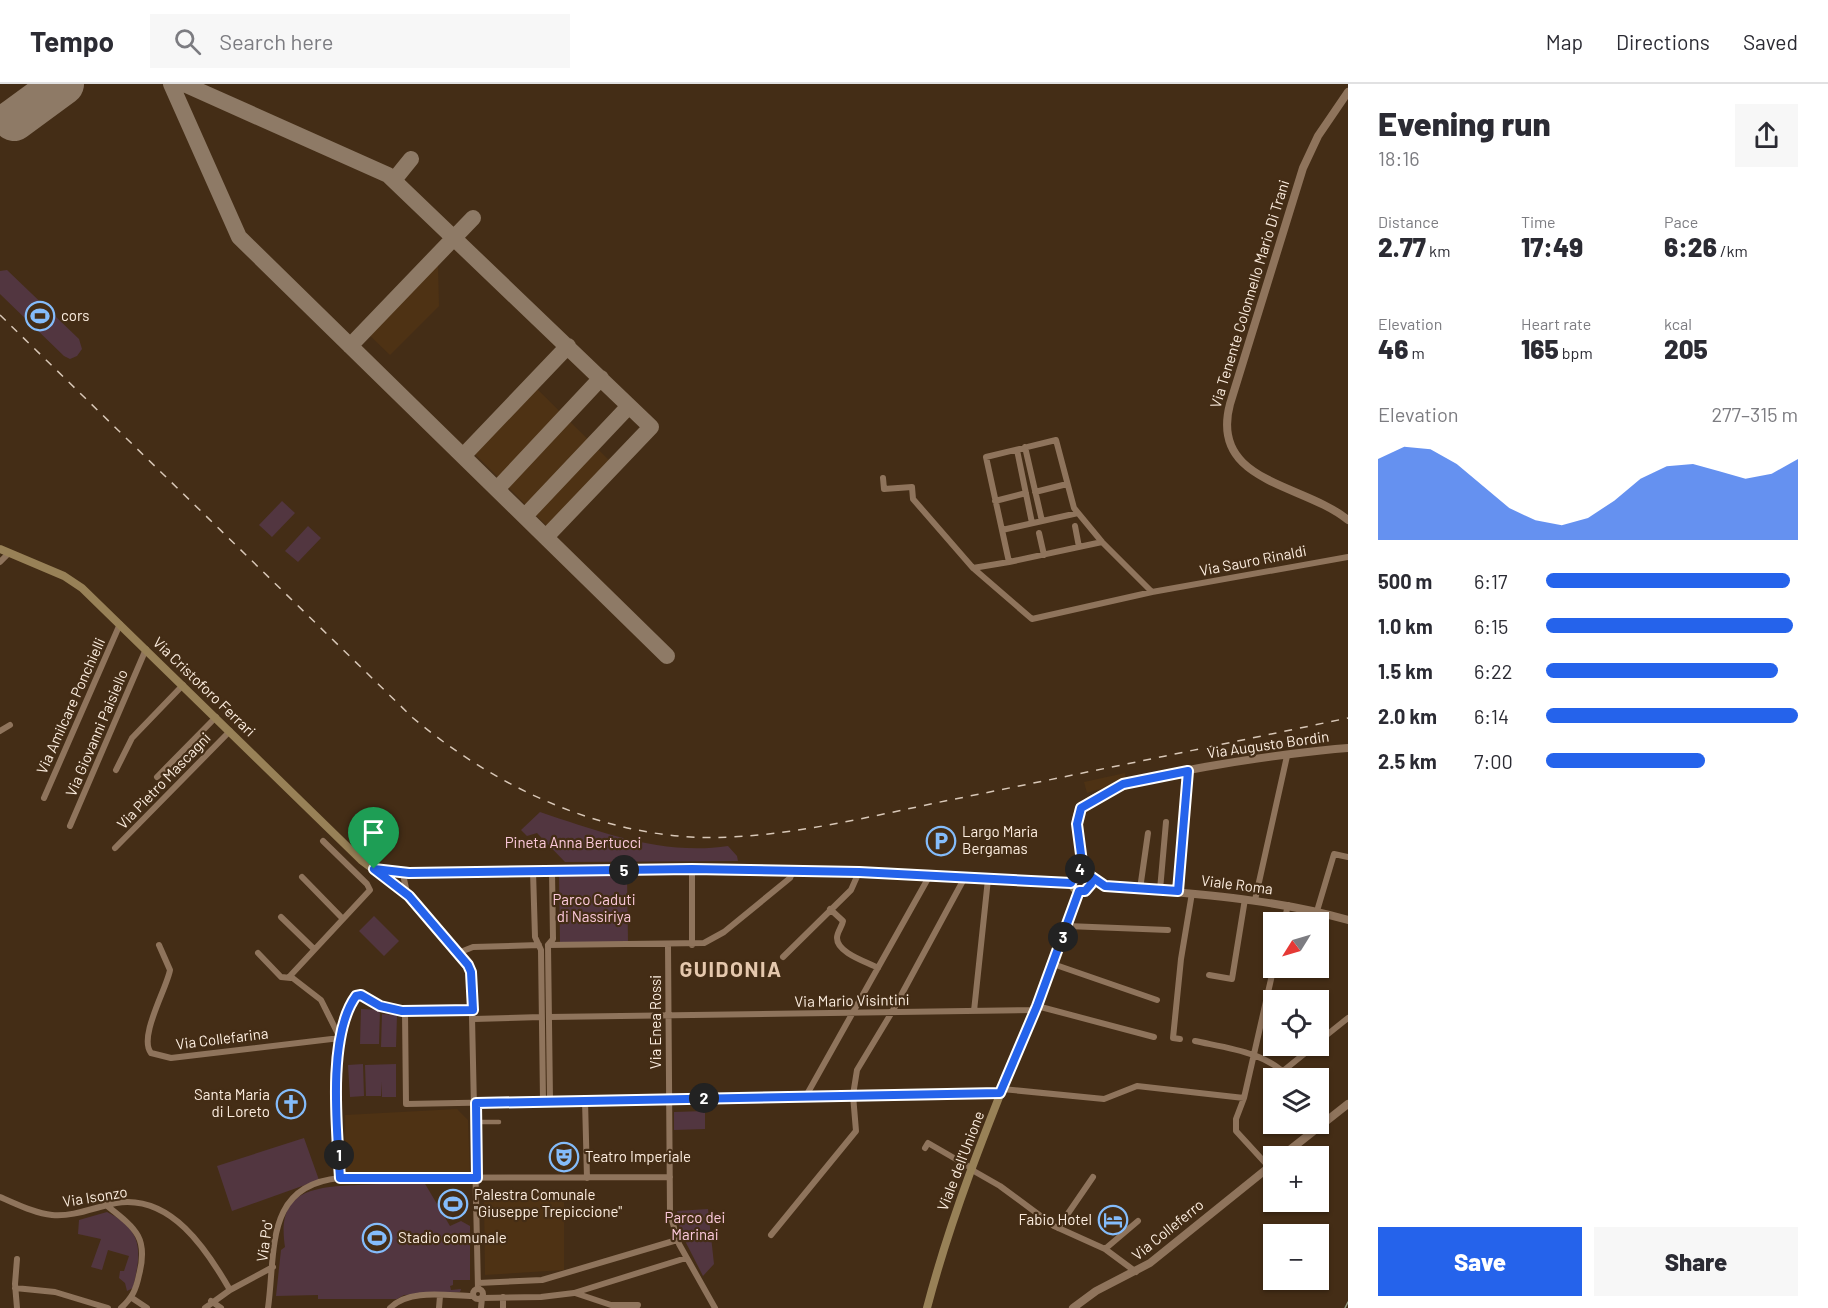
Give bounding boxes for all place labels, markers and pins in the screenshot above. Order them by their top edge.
sports icon: cors [24,300,56,332]
place label: cors [61,306,90,324]
pin [348,807,399,869]
place label: Largo Maria Bergamas [962,822,1038,857]
parking icon: Largo Maria Bergamas [925,825,957,857]
pin: 4 [1065,854,1095,884]
pin: 5 [609,855,639,885]
pin: 3 [1048,922,1078,952]
pin: 2 [689,1083,719,1113]
place label: Santa Maria di Loreto [194,1085,270,1120]
church icon: Santa Maria di Loreto [275,1088,307,1120]
pin: 1 [324,1140,354,1170]
theatre icon: Teatro Imperiale [548,1141,580,1173]
place label: Teatro Imperiale [585,1147,691,1165]
place label: Palestra Comunale "Giuseppe Trepiccione" [474,1185,622,1220]
sports icon: Palestra Comunale "Giuseppe Trepiccione" [437,1188,469,1220]
hotel icon: Fabio Hotel [1097,1204,1129,1236]
place label: Fabio Hotel [1019,1210,1092,1228]
sports icon: Stadio comunale [361,1222,393,1254]
place label: Stadio comunale [398,1228,507,1246]

